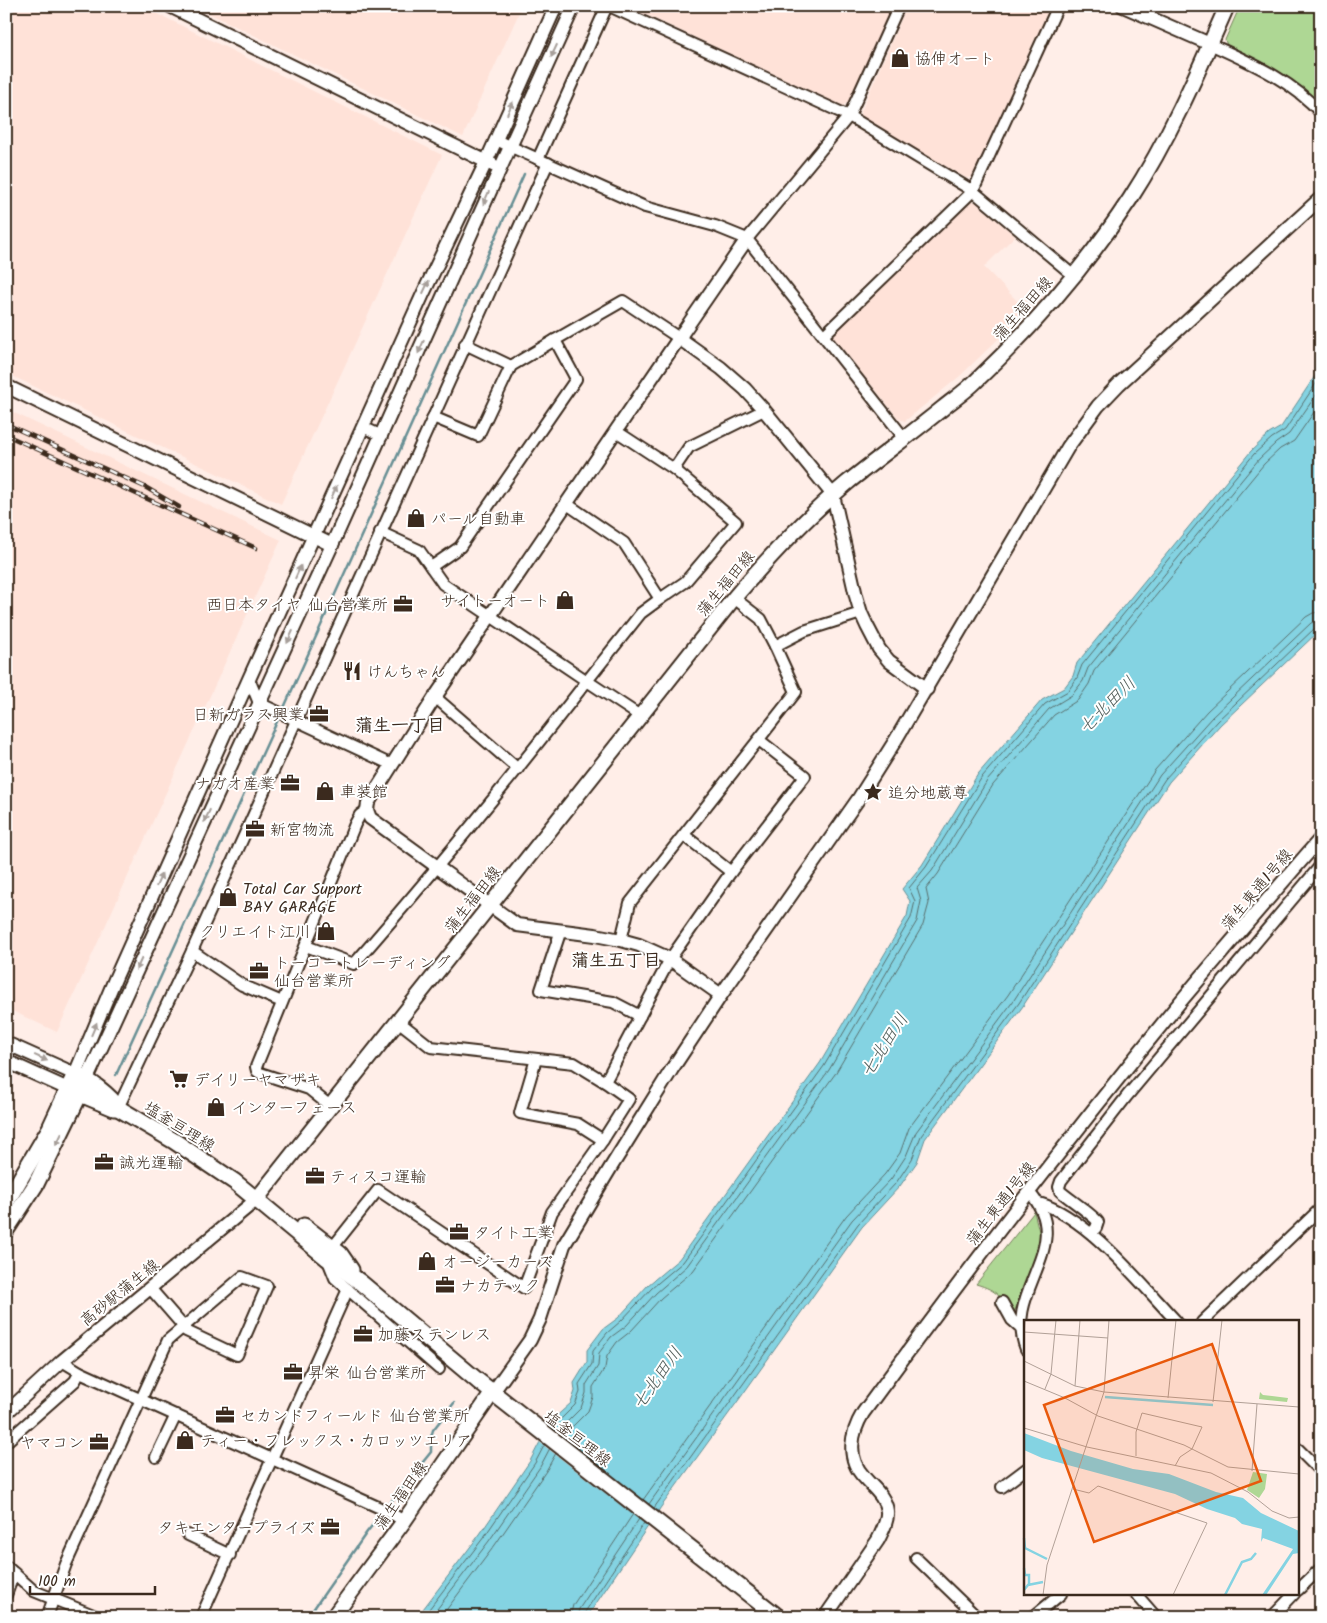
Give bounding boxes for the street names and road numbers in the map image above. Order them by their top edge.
street label: 蒲生福田線 [987,271,1059,347]
street label: 蒲生福田線 [691,545,761,623]
street label: 蒲生東通1号線 [1215,843,1299,937]
street label: 蒲生福田線 [439,861,508,939]
street label: 塩釜亘理線 [139,1095,220,1159]
street label: 蒲生東通1号線 [960,1156,1042,1251]
street label: 高砂駅蒲生線 [75,1253,165,1333]
street label: 塩釜亘理線 [538,1405,616,1474]
street label: 蒲生福田線 [368,1456,434,1536]

